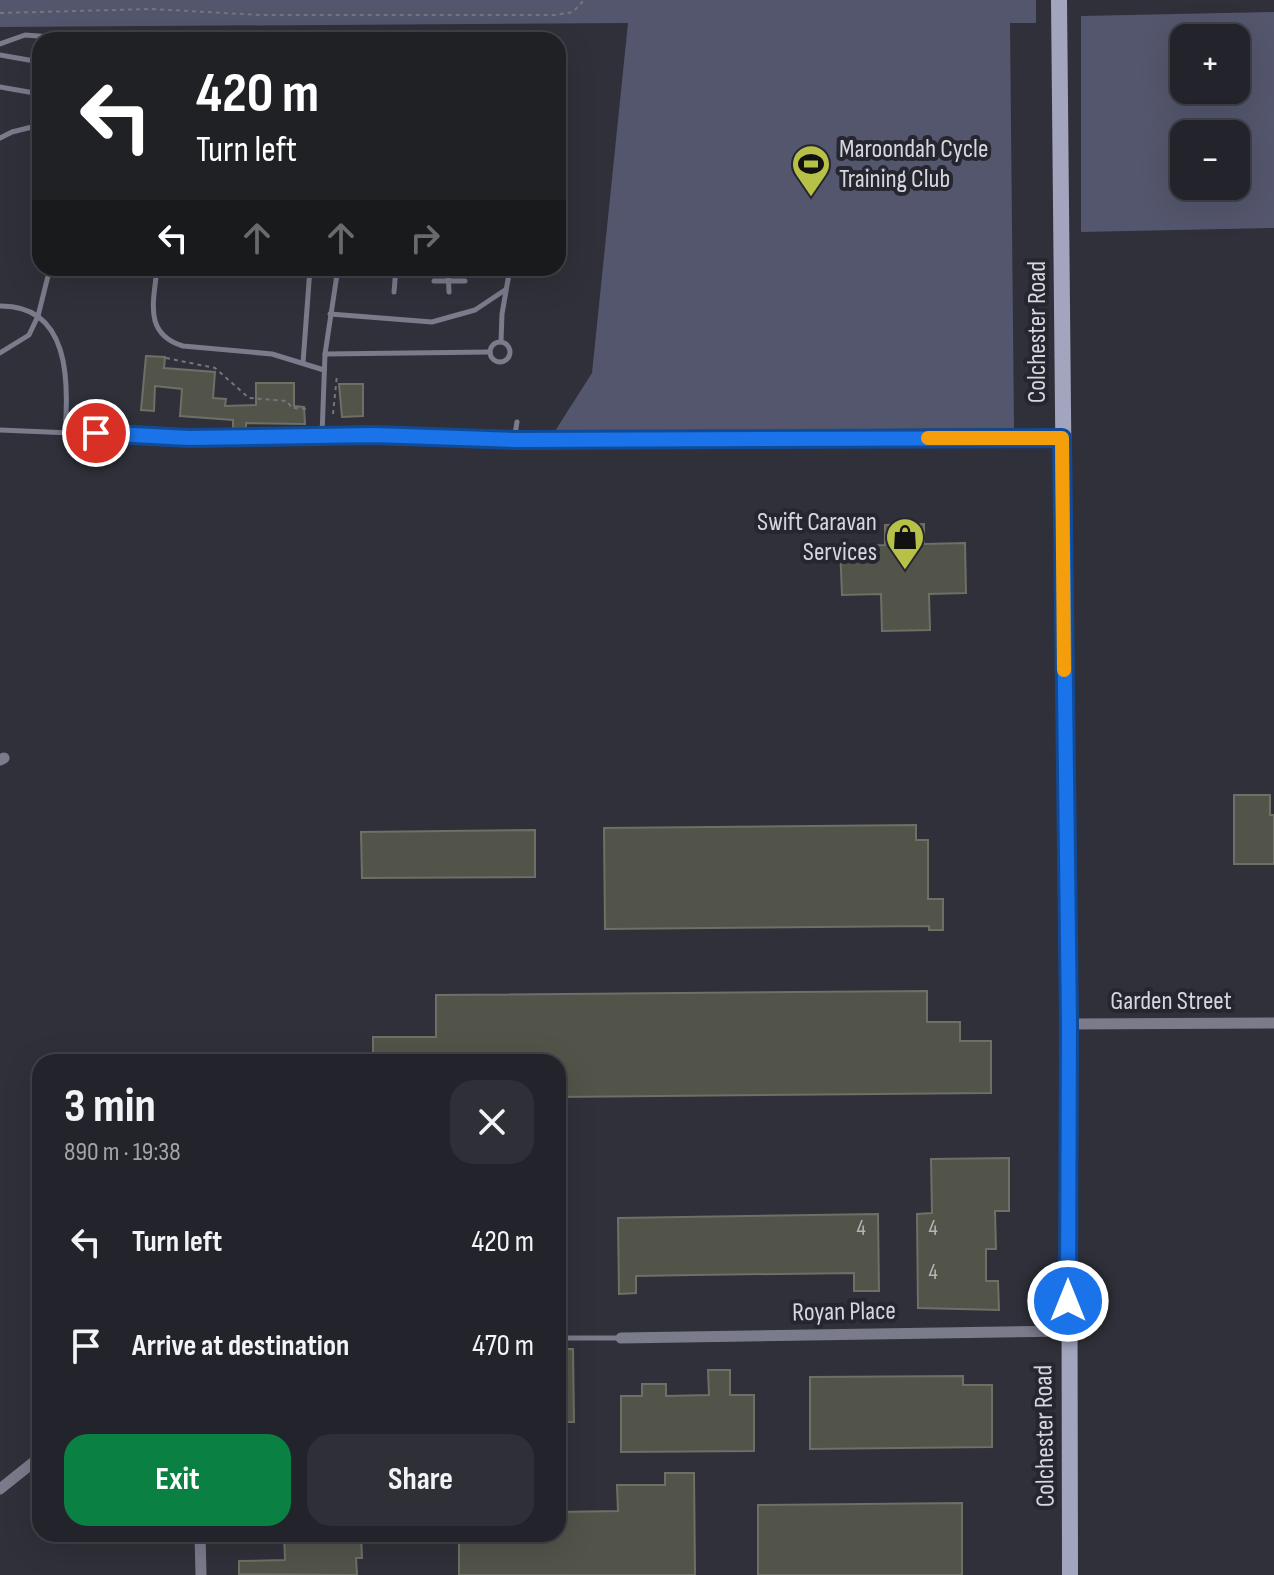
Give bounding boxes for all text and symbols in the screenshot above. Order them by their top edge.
map controls [1170,24,1250,200]
button: + [1170,24,1250,104]
text: 420 m [196,61,319,128]
icon: left [64,64,168,168]
button: − [1170,120,1250,200]
text: Turn left [196,129,297,172]
place label: Maroondah Cycle Training Club [839,134,988,195]
sports icon: Maroondah Cycle Training Club [790,143,832,198]
icon: left [151,216,195,260]
icon: ahead [235,216,279,260]
icon: ahead [319,216,363,260]
icon: right [403,216,447,260]
street label: Colchester Road [1022,261,1053,403]
pin [62,399,130,467]
icon: arrive [74,411,118,455]
place label: Swift Caravan Services [757,507,877,568]
shop icon: Swift Caravan Services [884,516,926,571]
street label: Garden Street [1110,986,1232,1017]
text: 3 min [64,1078,156,1135]
button: close [450,1080,534,1164]
text: 890 m · 19:38 [64,1137,181,1168]
house number: 4 [856,1215,866,1242]
house number: 4 [928,1215,938,1242]
icon: left [64,1220,108,1264]
text: Turn left [132,1224,222,1260]
text: 420 m [472,1224,534,1260]
house number: 4 [928,1259,938,1286]
position arrow [1026,1259,1110,1343]
street label: Royan Place [792,1296,896,1328]
icon: arrive [64,1324,108,1368]
text: Arrive at destination [132,1328,349,1364]
text: 470 m [472,1328,534,1364]
street label: Colchester Road [1028,1365,1062,1507]
button: Exit [64,1434,291,1526]
button: Share [307,1434,534,1526]

